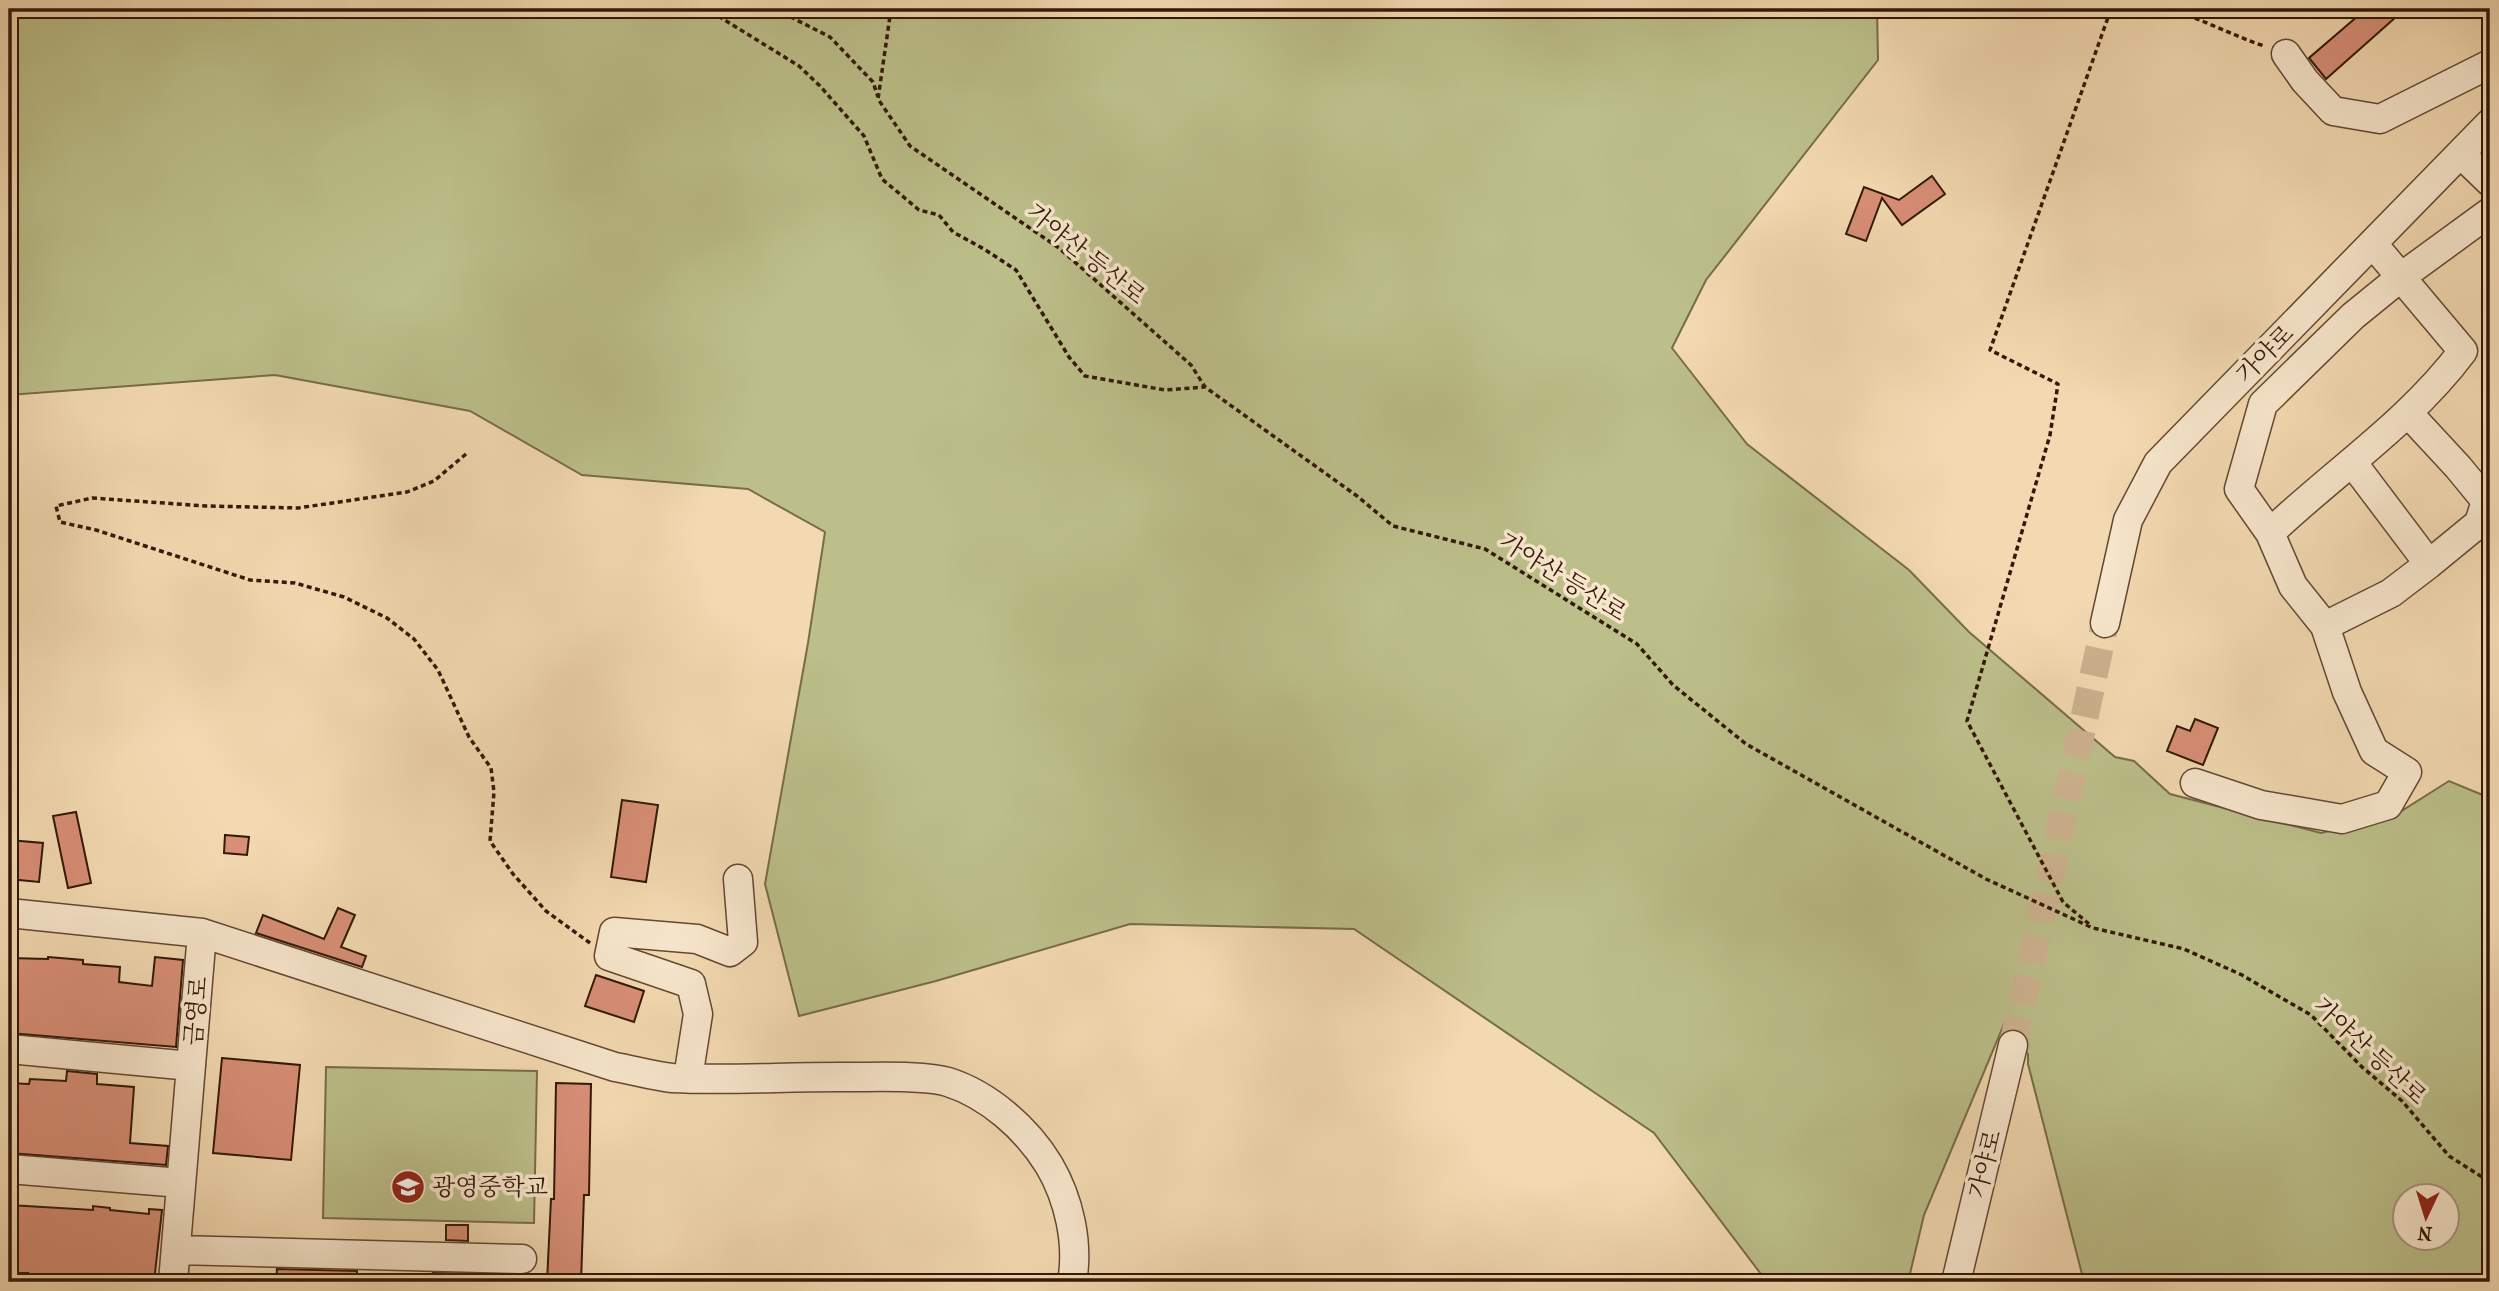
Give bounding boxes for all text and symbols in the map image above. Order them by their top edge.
street label: 가야산 등산로 [1021,198,1151,310]
street label: 가야로 [2231,320,2299,388]
street label: 가야산 등산로 [1494,527,1632,627]
street label: 금영로 [179,975,213,1047]
street label: 가야산 등산로 [2308,992,2432,1110]
street label: 가야로 [1963,1127,2007,1201]
school or university icon: 광영중학교 [389,1168,427,1206]
place label: 광영중학교 [432,1173,548,1201]
north arrow [2390,1182,2460,1252]
text: N [2416,1221,2433,1244]

